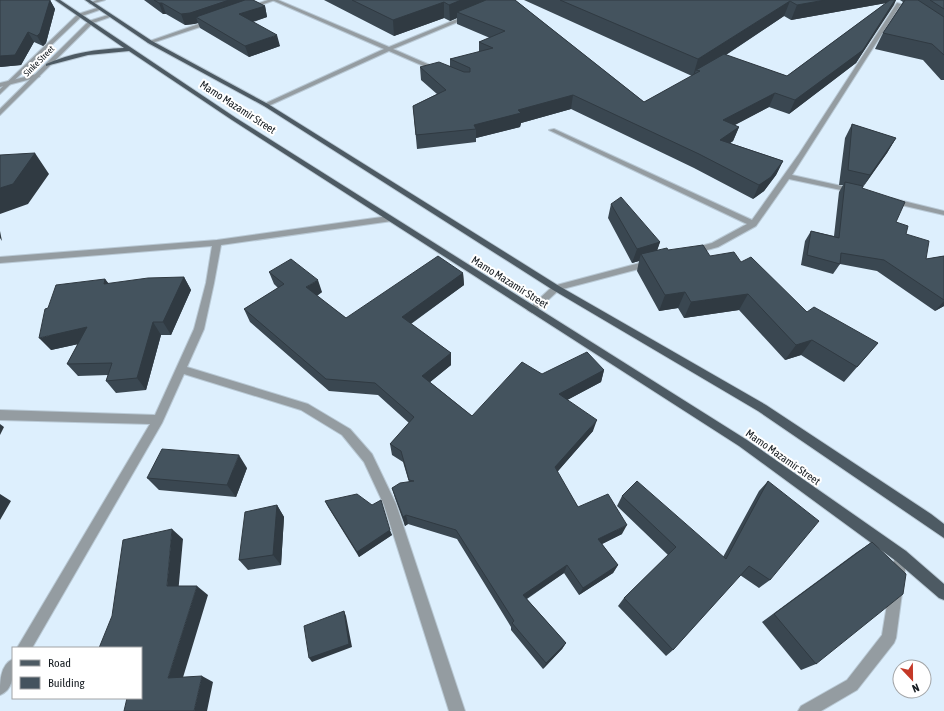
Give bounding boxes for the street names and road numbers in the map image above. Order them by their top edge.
street label: Sinke Street [22,43,57,78]
street label: Mamo Mazamir Street [198,78,278,136]
street label: Mamo Mazamir Street [470,254,550,310]
street label: Mamo Mazamir Street [744,427,822,487]

